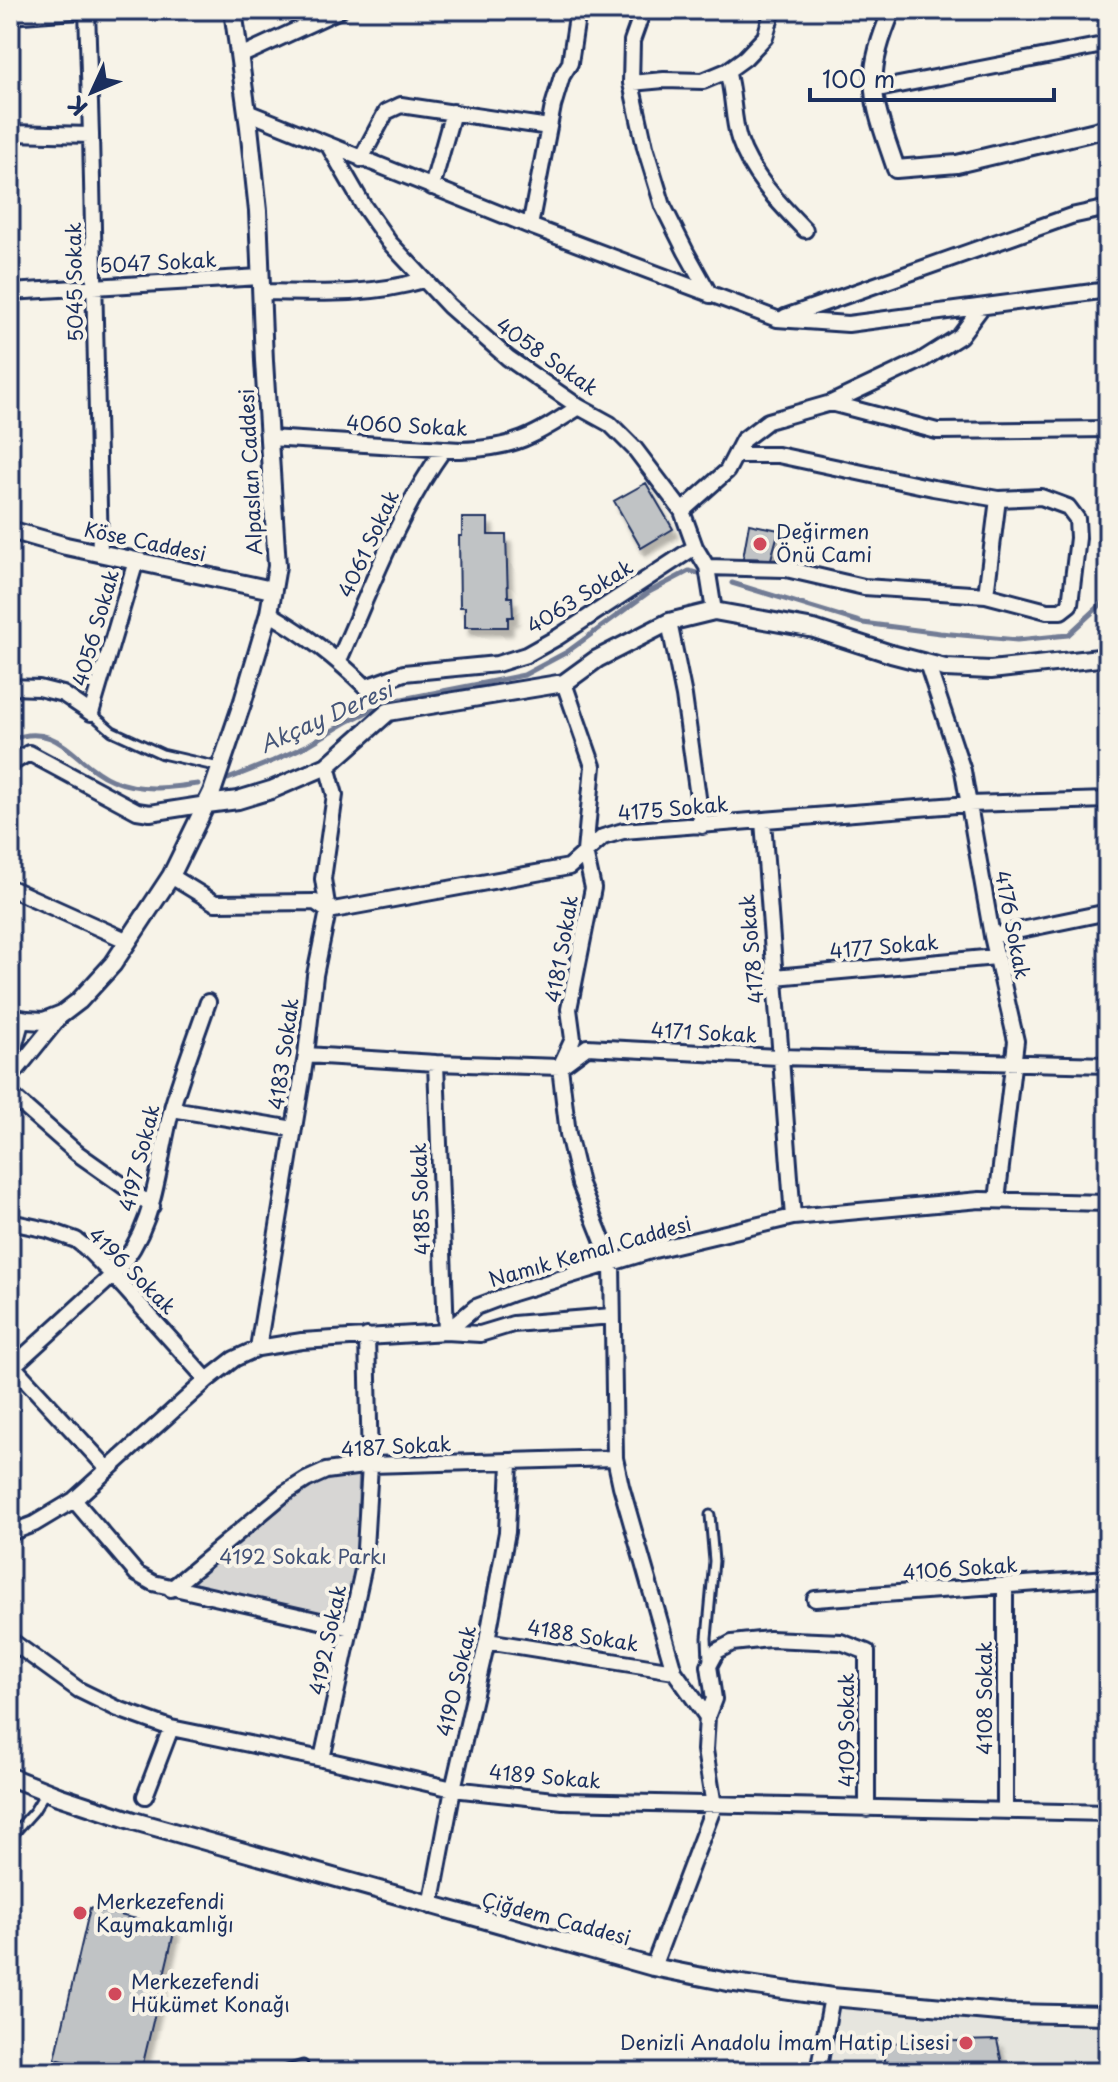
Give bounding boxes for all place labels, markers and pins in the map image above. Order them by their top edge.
place label: Değirmen Önü Cami [776,516,872,569]
marker: Değirmen Önü Cami [751,535,769,553]
place label: Merkezefendi Kaymakamlığı [96,1886,234,1939]
marker: Merkezefendi Kaymakamlığı [71,1904,89,1922]
place label: Merkezefendi Hükümet Konağı [131,1966,290,2019]
marker: Merkezefendi Hükümet Konağı [106,1985,124,2003]
place label: Denizli Anadolu İmam Hatip Lisesi [620,2027,950,2057]
marker: Denizli Anadolu İmam Hatip Lisesi [957,2034,975,2052]

